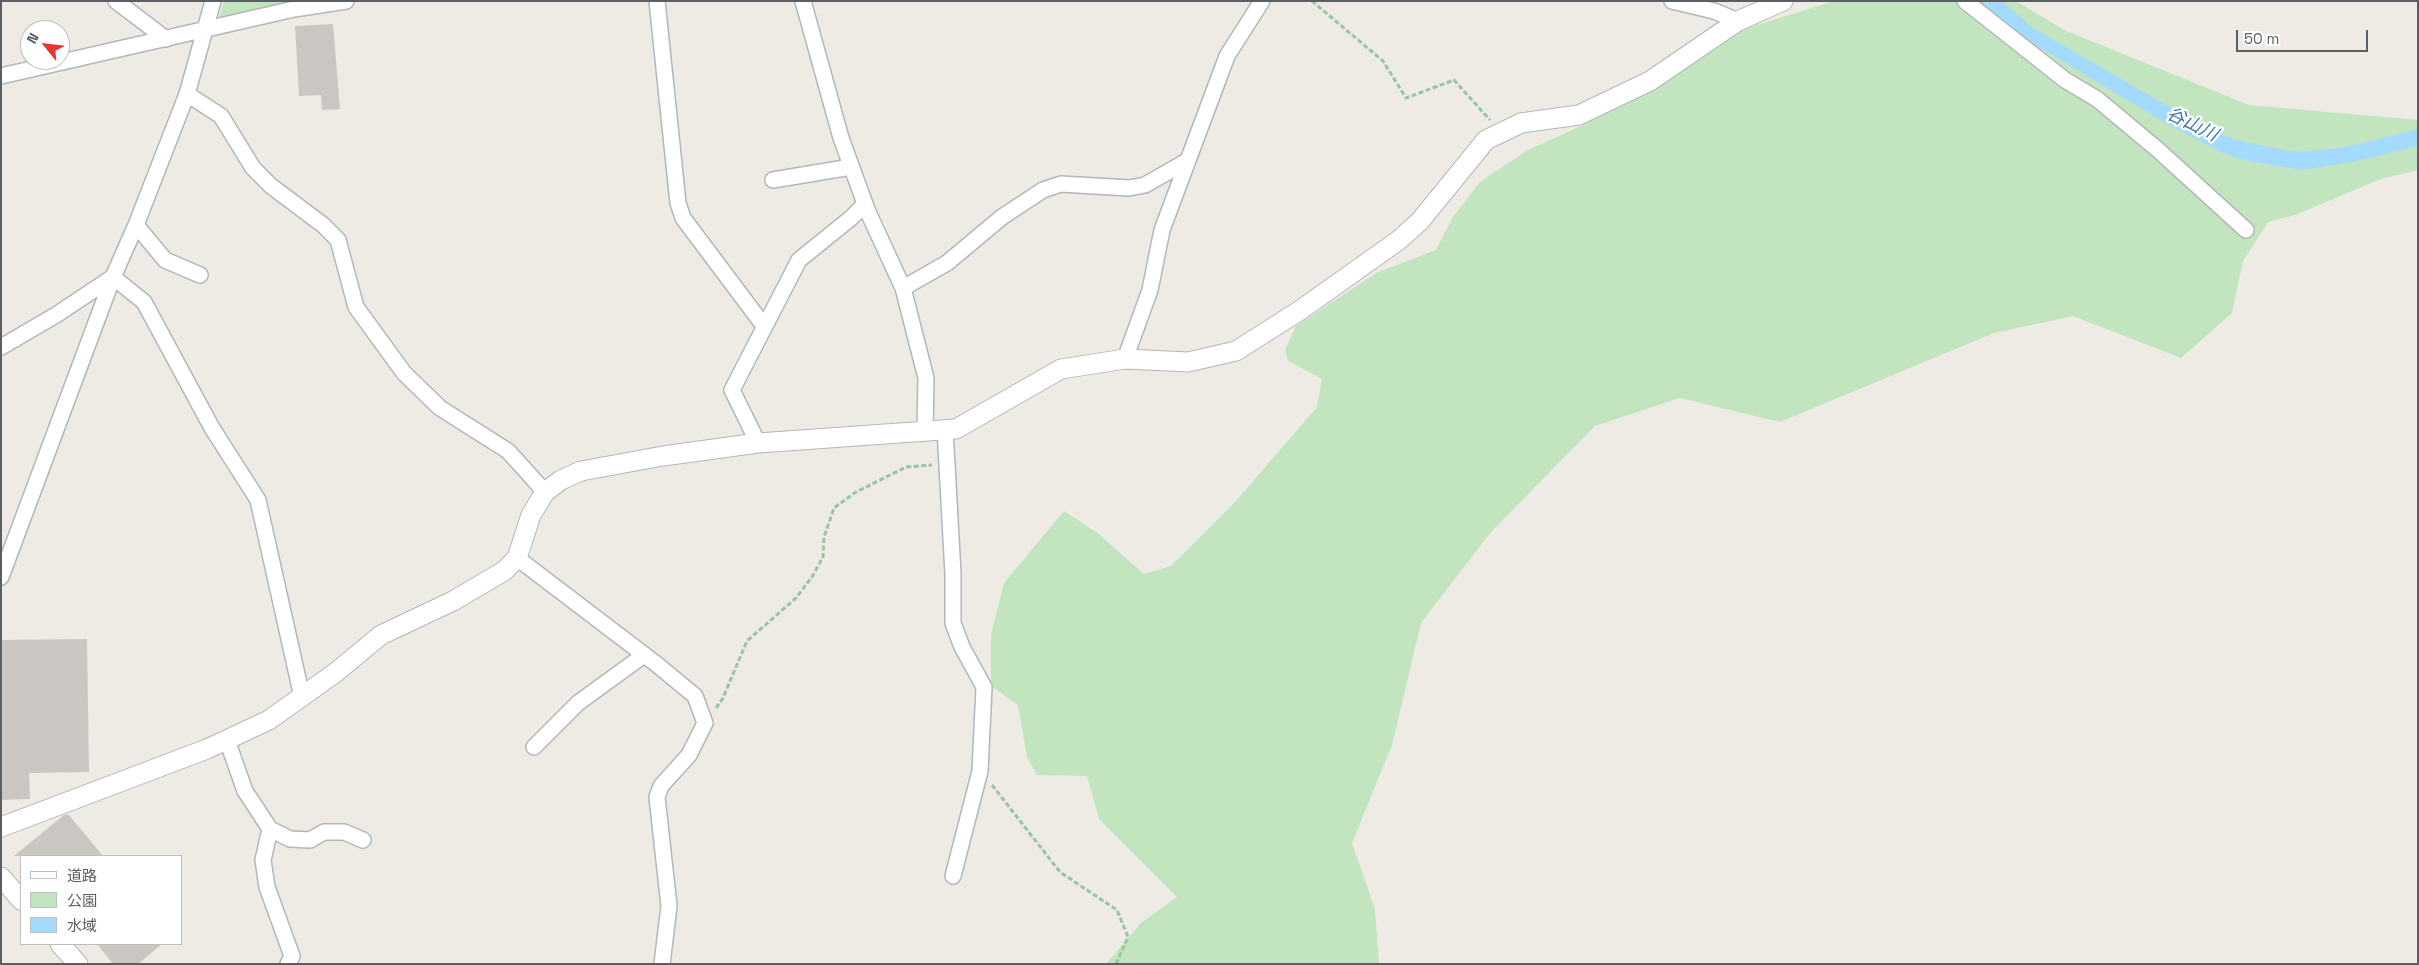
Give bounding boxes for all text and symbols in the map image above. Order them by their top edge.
north arrow [20,20,70,70]
scale bar [2239,20,2372,52]
text: 50 m [2244,29,2279,48]
text: N [23,30,43,47]
water label: 谷山川 [2163,103,2221,147]
legend [20,855,182,945]
text: 道路 [67,866,97,885]
text: 公園 [67,891,97,910]
text: 水域 [67,916,97,935]

